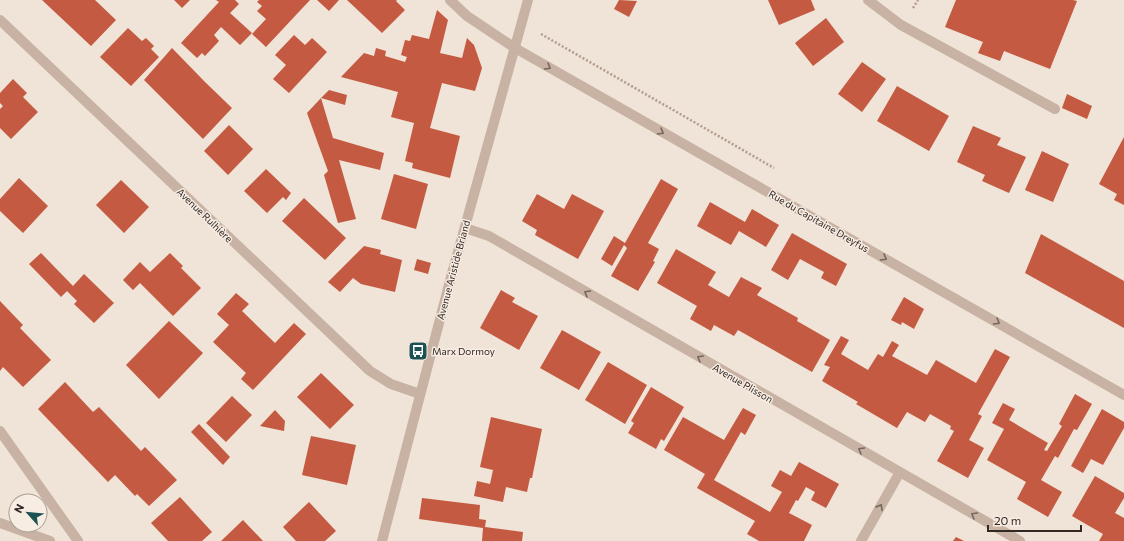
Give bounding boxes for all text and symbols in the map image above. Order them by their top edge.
one-way arrow [544,63,551,70]
one-way arrow [657,127,665,134]
street label: Avenue Rulhière [175,185,235,245]
street label: Rue du Capitaine Dreyfus [767,187,872,255]
street label: Avenue Aristide Briand [434,219,472,321]
one-way arrow [880,254,887,261]
one-way arrow [584,290,591,297]
one-way arrow [993,318,1000,325]
bus stop icon: Marx Dormoy [407,340,429,362]
place label: Marx Dormoy [432,345,495,357]
one-way arrow [697,355,704,362]
street label: Avenue Plisson [711,361,775,405]
one-way arrow [858,448,865,455]
north arrow [8,493,48,533]
text: N [11,502,26,515]
one-way arrow [876,504,883,511]
scale bar [988,507,1081,533]
one-way arrow [971,512,978,519]
text: 20 m [994,513,1021,527]

